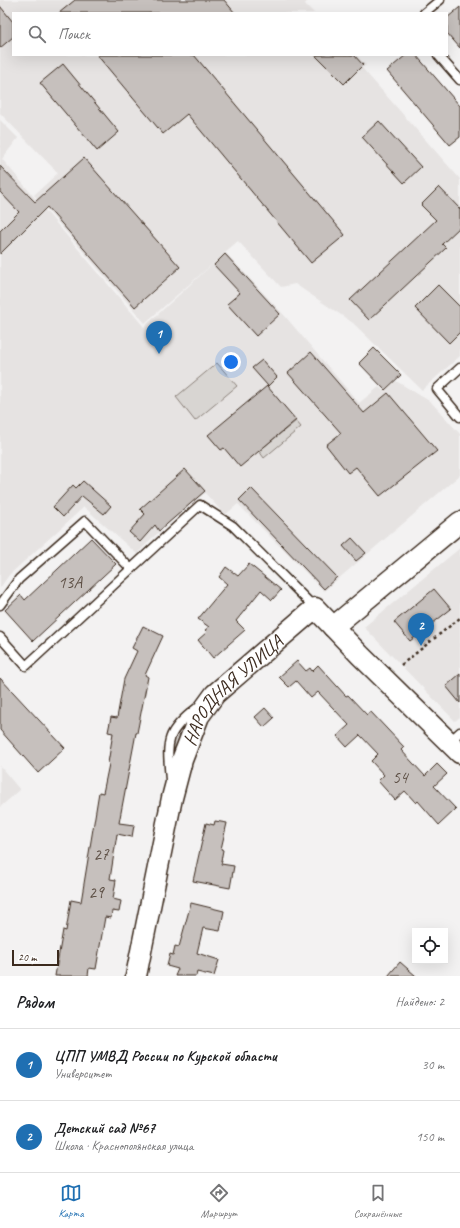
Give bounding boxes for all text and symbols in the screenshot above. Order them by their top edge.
search box [12,12,448,56]
icon: search [26,23,48,45]
text: Поиск [58,25,90,44]
pin: 1 [146,321,172,354]
your location [221,352,241,372]
house number: 13А [58,572,83,593]
pin: 2 [408,613,434,646]
street label: НАРОДНАЯ УЛИЦА [178,629,289,749]
house number: 54 [392,767,410,788]
house number: 27 [93,844,110,865]
house number: 29 [88,882,105,903]
map controls [412,928,448,964]
button: locate [412,928,448,964]
scale bar [12,948,59,967]
text: 20 m [18,950,37,964]
text: Рядом [16,992,54,1013]
text: Найдено: 2 [396,994,444,1010]
text: ЦПП УМВД России по Курской области [54,1047,277,1066]
text: 1 [26,1057,32,1073]
text: 30 m [422,1057,444,1073]
text: Университет [54,1066,112,1082]
text: Детский сад №67 [54,1119,155,1138]
text: 2 [26,1129,32,1145]
text: 150 m [416,1129,444,1145]
text: Школа · Краснополянская улица [54,1138,193,1154]
tab: Карта [58,1182,84,1220]
tab: Маршрут [201,1182,237,1220]
tab: Сохранённые [354,1182,402,1220]

